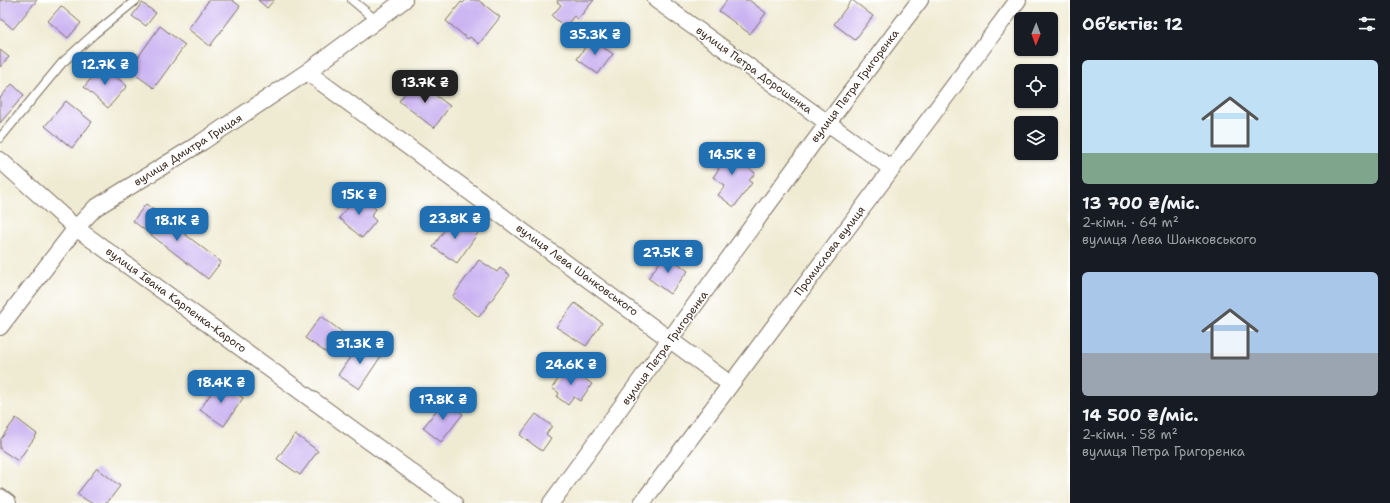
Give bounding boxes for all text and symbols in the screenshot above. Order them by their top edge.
north arrow [1014,12,1058,56]
map controls [1014,12,1058,160]
text: Об’єктів: 12 [1082,13,1183,35]
icon: filters [1356,13,1378,35]
pin: 35.3K ₴ [558,22,632,56]
street label: вулиця Петра Дорошенка [693,23,815,117]
text: 35.3K ₴ [569,26,621,43]
street label: вулиця Петра Григоренка [808,26,903,146]
pin: 12.7K ₴ [68,52,142,86]
text: 12.7K ₴ [81,56,129,73]
button: locate [1014,64,1058,108]
pin: 13.7K ₴ [388,70,462,104]
text: 13.7K ₴ [401,74,449,91]
icon: home [1194,86,1266,158]
street label: вулиця Дмитра Грицая [131,110,245,190]
button: layers [1014,116,1058,160]
pin: 14.5K ₴ [695,142,769,176]
text: 14.5K ₴ [708,146,756,163]
pin: 15K ₴ [331,182,387,216]
text: 15K ₴ [341,186,377,203]
text: 13 700 ₴/міс. [1082,192,1200,214]
street label: Промислова вулиця [791,203,869,299]
pin: 23.8K ₴ [418,206,492,240]
pin: 18.1K ₴ [140,208,214,242]
text: 23.8K ₴ [429,210,481,227]
text: 18.1K ₴ [154,212,200,229]
text: 2-кімн. · 64 m² [1082,214,1179,231]
street label: вулиця Лева Шанковського [513,221,641,320]
text: вулиця Лева Шанковського [1082,231,1257,248]
pin: 27.5K ₴ [631,240,705,274]
street label: вулиця Івана Карпенка-Карого [103,244,250,356]
text: 27.5K ₴ [643,244,693,261]
street label: вулиця Петра Григоренка [618,288,712,408]
icon: home [1194,298,1266,370]
pin: 31.3K ₴ [323,331,397,365]
text: 31.3K ₴ [336,335,384,352]
pin: 24.6K ₴ [534,352,608,386]
text: 24.6K ₴ [545,356,597,373]
pin: 18.4K ₴ [184,370,258,404]
text: 18.4K ₴ [197,374,245,391]
pin: 17.8K ₴ [406,387,480,421]
text: 17.8K ₴ [419,391,467,408]
text: 14 500 ₴/міс. [1082,404,1198,426]
text: 2-кімн. · 58 m² [1082,426,1178,443]
text: вулиця Петра Григоренка [1082,443,1245,460]

